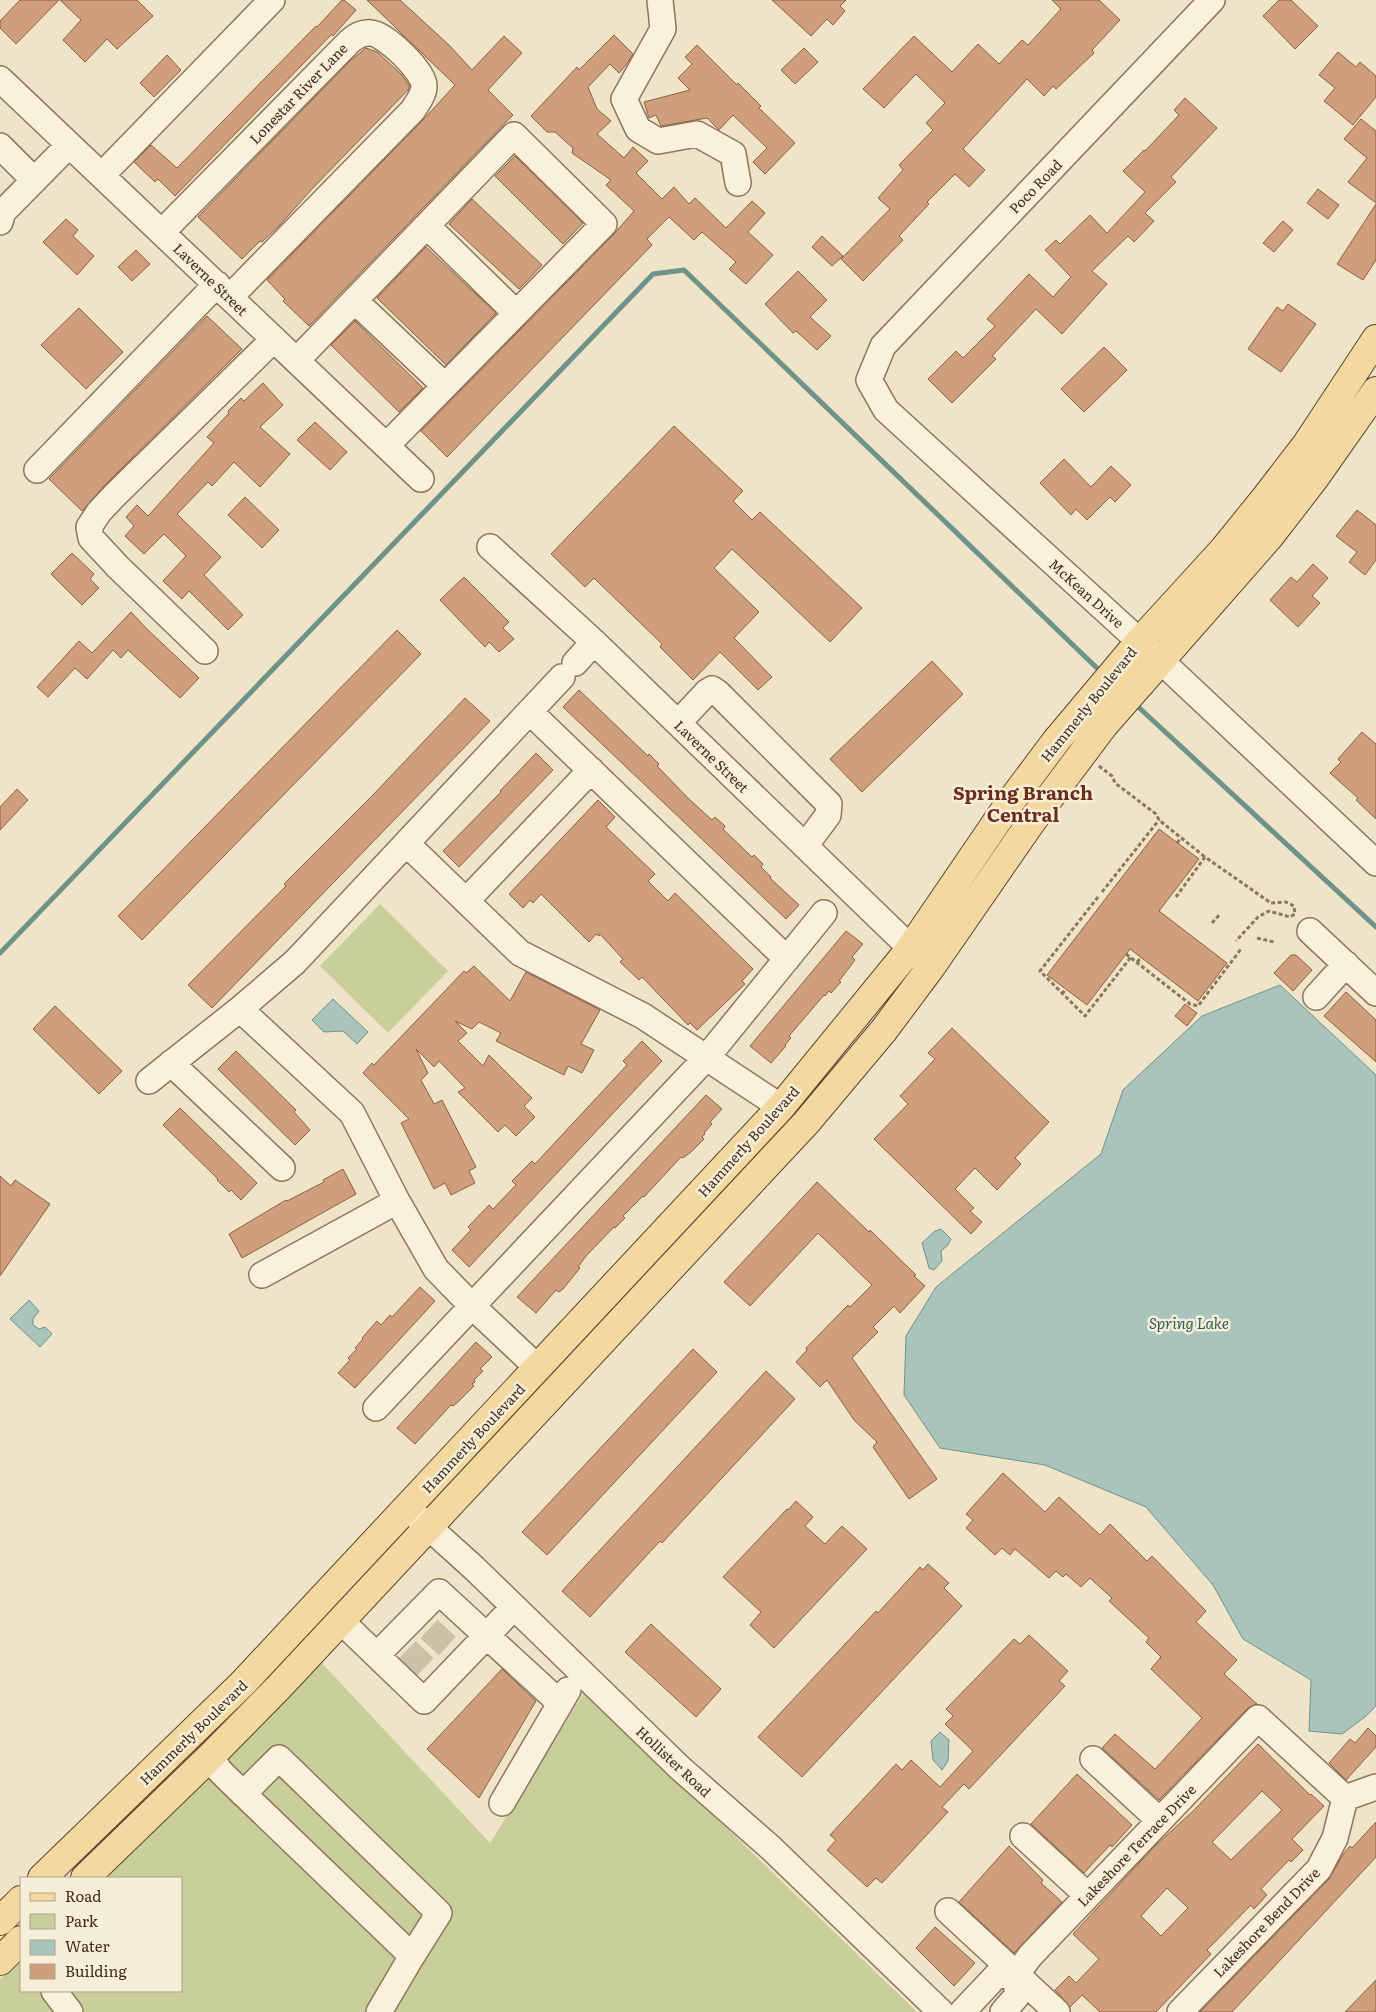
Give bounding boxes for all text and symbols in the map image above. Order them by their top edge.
street label: Lonestar River Lane [244,38,352,148]
street label: Poco Road [1004,154,1066,218]
street label: Laverne Street [169,238,253,320]
street label: McKean Drive [1045,554,1129,632]
street label: Hammerly Boulevard [1035,642,1141,766]
street label: Laverne Street [670,715,754,797]
district label: Spring Branch Central [953,778,1093,828]
street label: Hammerly Boulevard [693,1081,804,1201]
water label: Spring Lake [1149,1311,1229,1334]
street label: Hammerly Boulevard [417,1379,529,1497]
street label: Hammerly Boulevard [135,1675,252,1789]
street label: Hollister Road [632,1721,716,1801]
street label: Lakeshore Terrace Drive [1072,1779,1200,1911]
street label: Lakeshore Bend Drive [1208,1863,1324,1981]
legend [20,1877,182,1992]
text: Road [65,1884,101,1907]
text: Park [65,1909,99,1932]
text: Water [65,1934,110,1957]
text: Building [65,1959,127,1982]

